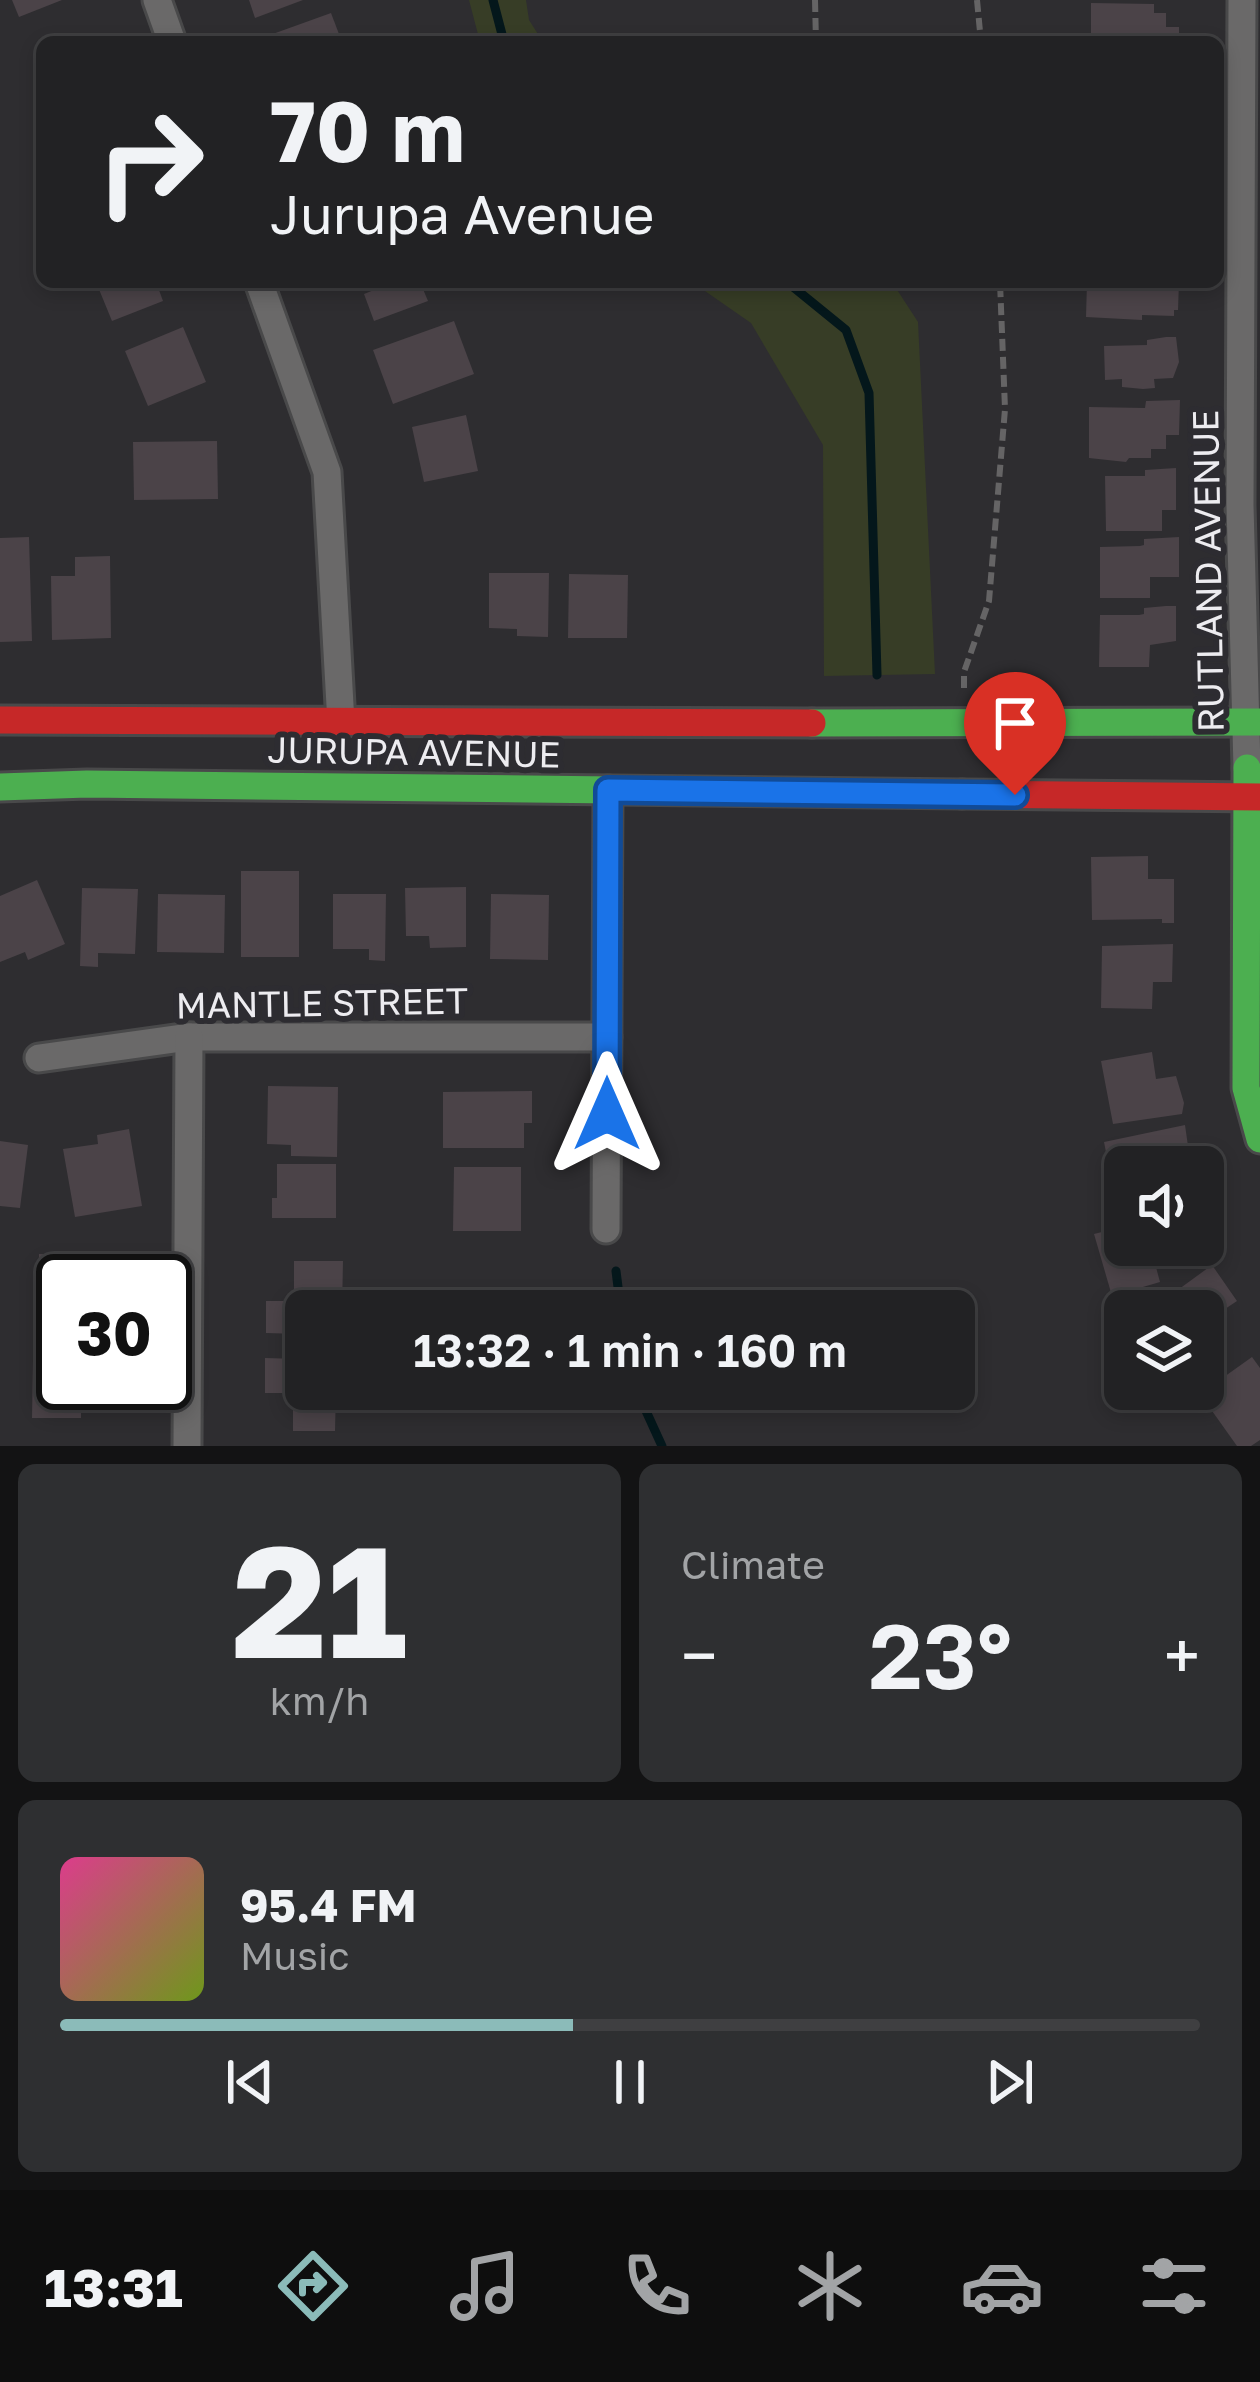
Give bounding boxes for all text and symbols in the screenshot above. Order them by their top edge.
text: 70 m [270,80,465,180]
icon: right [72,84,228,240]
text: Jurupa Avenue [270,181,654,246]
street label: RUTLAND AVENUE [1183,409,1232,733]
pin [964,672,1066,795]
icon: arrive [982,690,1048,756]
street label: JURUPA AVENUE [267,727,561,776]
street label: MANTLE STREET [175,978,469,1027]
position arrow [544,1051,670,1177]
map controls [1104,1146,1224,1410]
button: sound [1104,1146,1224,1266]
speed limit sign: 30 [36,1254,192,1410]
button: layers [1104,1290,1224,1410]
text: 13:32 · 1 min · 160 m [413,1323,847,1377]
text: 21 [232,1505,407,1692]
text: Climate [681,1541,825,1588]
text: 23° [869,1601,1012,1709]
text: − [681,1615,717,1695]
text: + [1164,1615,1200,1695]
text: km/h [270,1677,369,1724]
text: 95.4 FM [240,1878,417,1932]
text: Music [240,1932,350,1979]
icon: previous [217,2049,283,2115]
icon: pause [597,2049,663,2115]
icon: next [977,2049,1043,2115]
icon: directions [271,2244,355,2328]
icon: music [443,2244,527,2328]
icon: phone [615,2244,699,2328]
icon: climate [788,2244,872,2328]
icon: car [960,2244,1044,2328]
icon: filters [1132,2244,1216,2328]
text: 13:31 [44,2254,183,2319]

